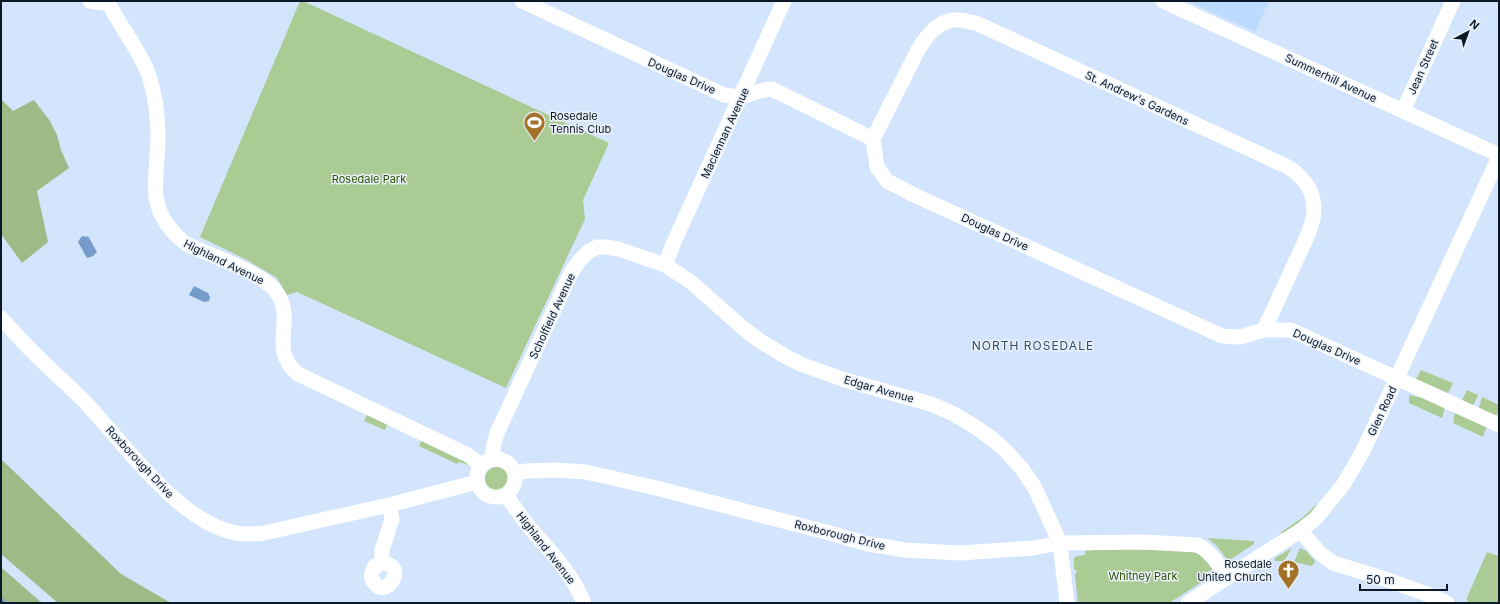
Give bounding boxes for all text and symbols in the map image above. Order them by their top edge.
north arrow [1448,12,1488,52]
text: N [1467,16,1482,32]
street label: Jean Street [1404,37,1442,97]
street label: Summerhill Avenue [1283,51,1379,105]
street label: Douglas Drive [646,55,718,97]
street label: St. Andrew's Gardens [1083,68,1191,128]
street label: Maclennan Avenue [698,85,752,181]
sports icon: Rosedale Tennis Club [521,109,547,142]
place label: Rosedale Tennis Club [550,109,611,136]
park label: Rosedale Park [332,172,406,186]
street label: Douglas Drive [959,210,1031,254]
street label: Highland Avenue [181,236,267,288]
street label: Scholfield Avenue [526,271,578,361]
street label: Douglas Drive [1291,326,1363,368]
district label: NORTH ROSEDALE [972,338,1094,353]
street label: Edgar Avenue [842,372,916,406]
street label: Glen Road [1364,384,1400,438]
street label: Roxborough Drive [103,423,177,501]
street label: Highland Avenue [513,509,579,587]
street label: Roxborough Drive [793,517,887,553]
place label: Rosedale United Church [1197,557,1272,584]
church icon: Rosedale United Church [1275,557,1301,590]
scale bar [1360,566,1447,592]
park label: Whitney Park [1108,569,1178,583]
text: 50 m [1366,572,1395,587]

